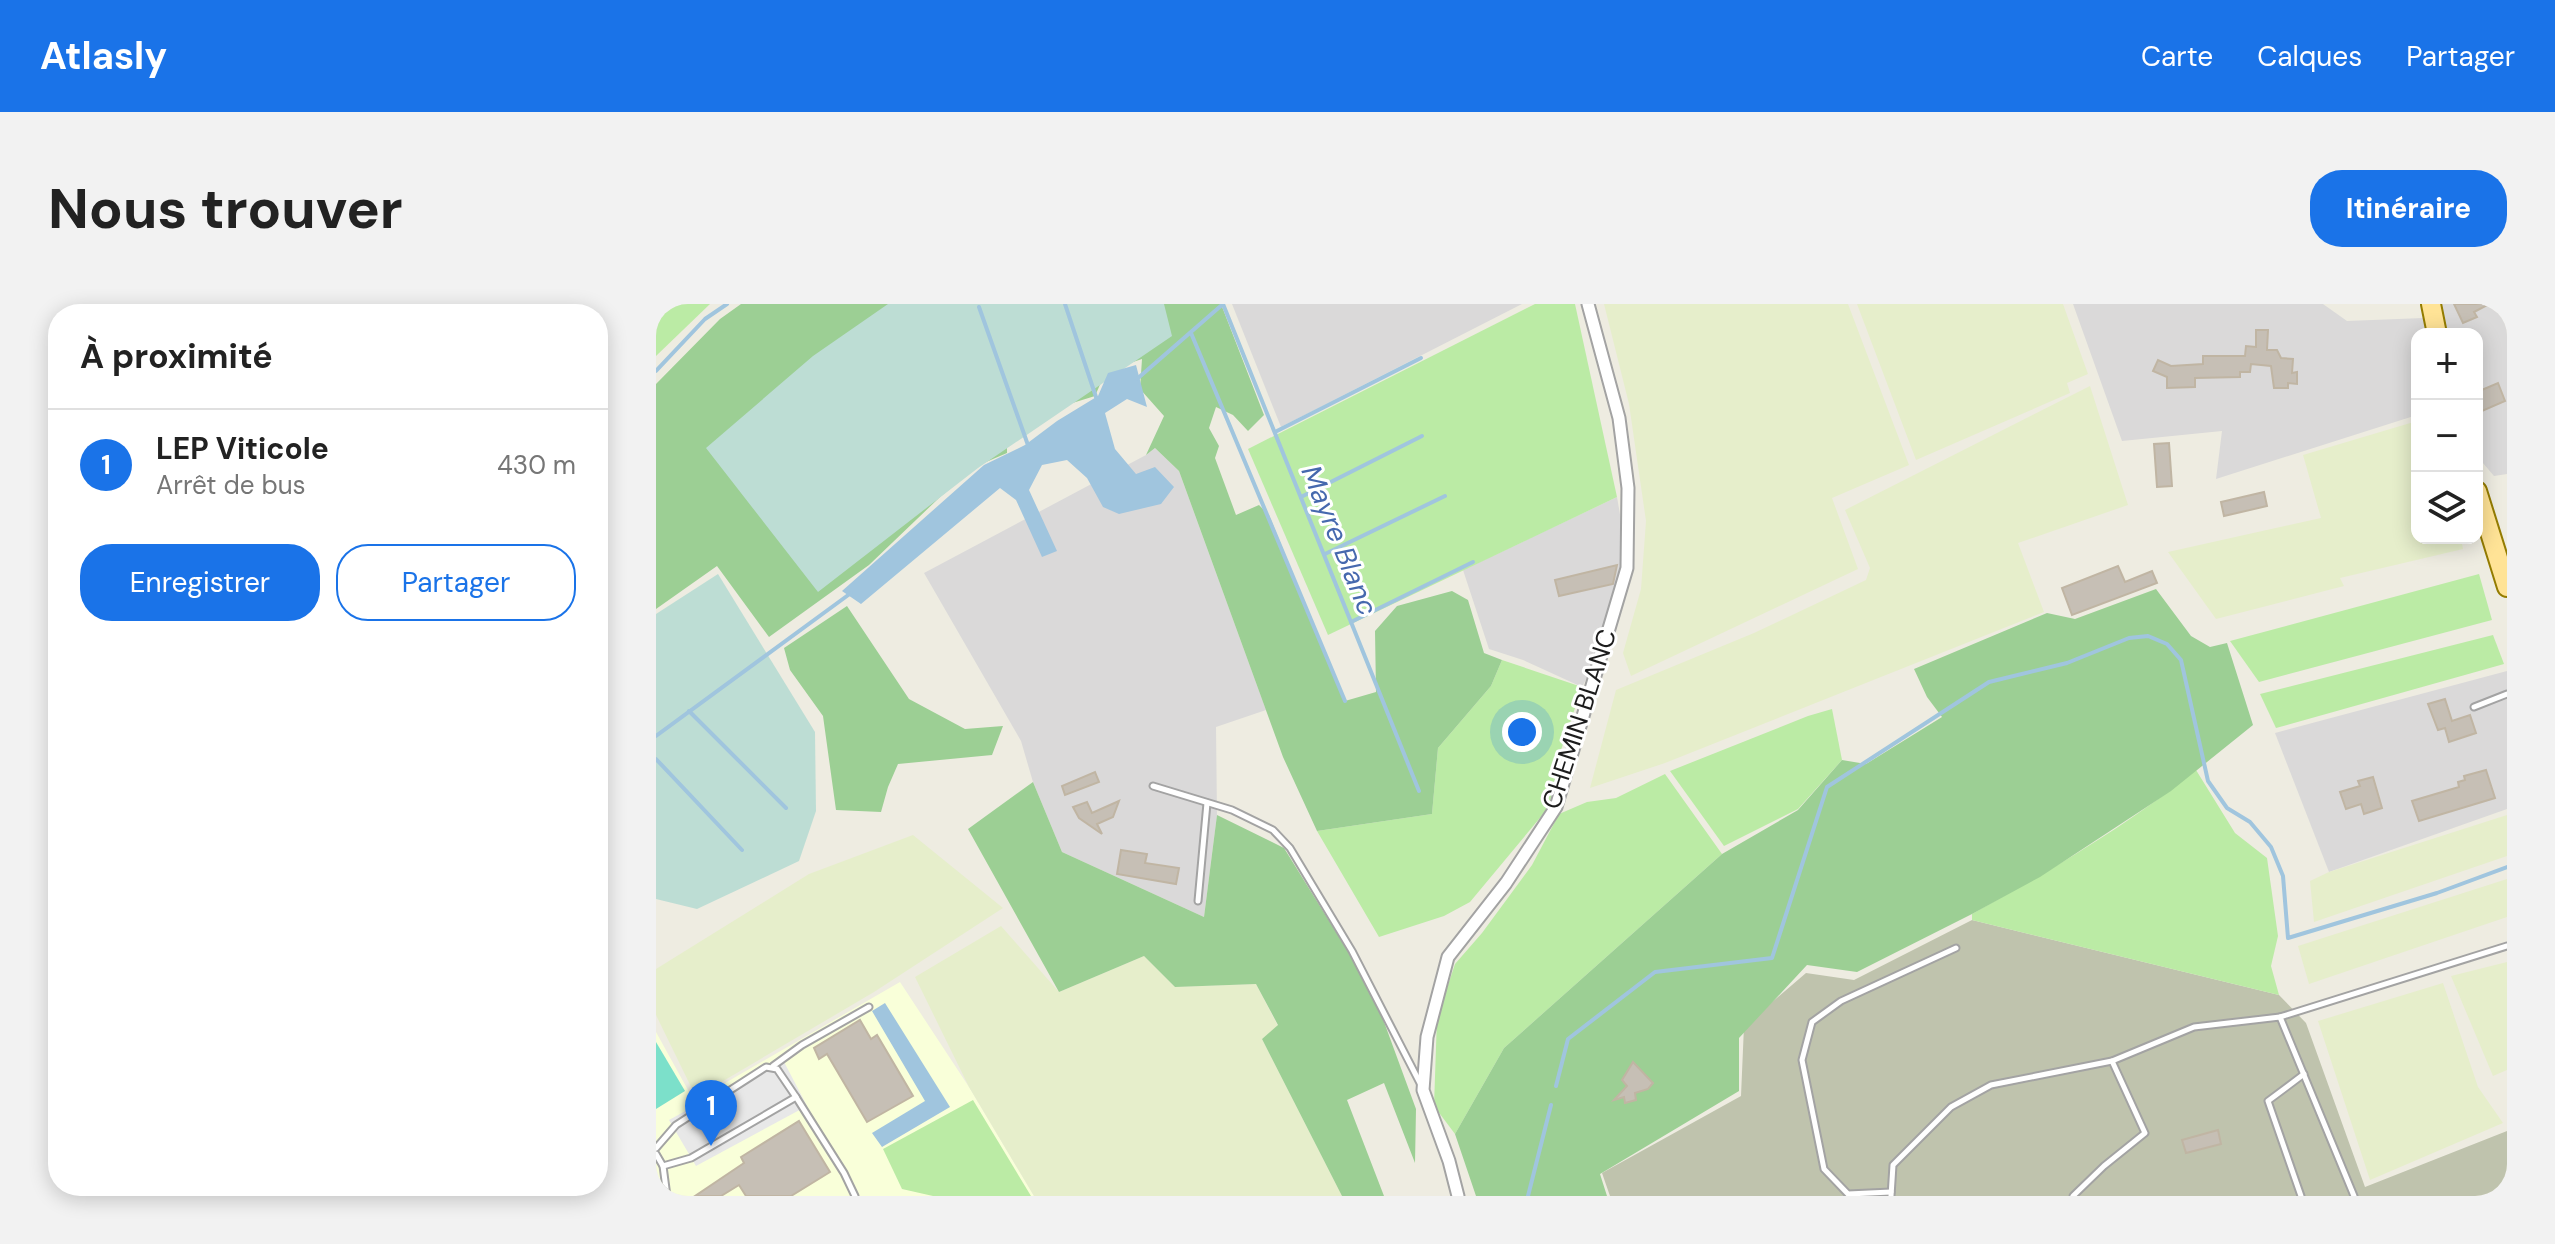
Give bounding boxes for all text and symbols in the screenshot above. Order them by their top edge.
text: Atlasly [40,31,167,81]
text: Carte [2141,38,2213,75]
text: Calques [2257,38,2362,75]
text: Partager [2406,38,2515,75]
button: Itinéraire [2310,170,2507,247]
text: Nous trouver [48,172,403,245]
map controls [2411,328,2483,544]
button: + [2411,328,2483,400]
text: À proximité [80,334,273,379]
button: − [2411,400,2483,472]
text: LEP Viticole [156,429,329,468]
text: 1 [101,448,111,482]
text: 430 m [497,448,576,482]
water label: Mayre Blanc [1293,460,1386,621]
text: Arrêt de bus [156,468,306,502]
button: layers [2411,472,2483,544]
button: Enregistrer [80,544,320,621]
button: Partager [336,544,576,621]
street label: CHEMIN BLANC [1534,625,1624,813]
your location [1502,712,1542,752]
pin: 1 [685,1080,737,1146]

